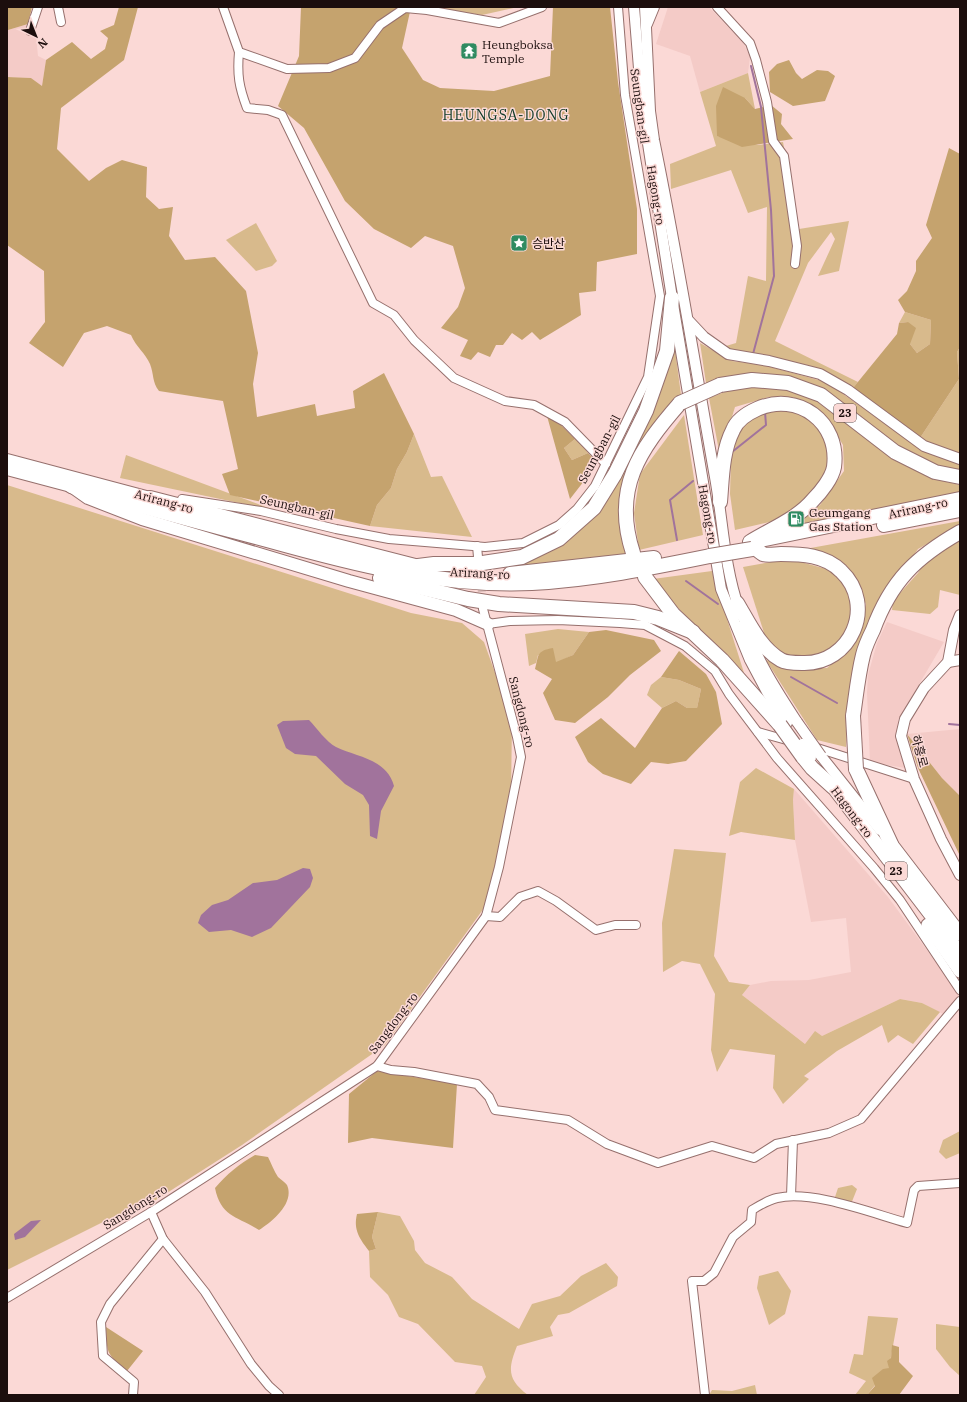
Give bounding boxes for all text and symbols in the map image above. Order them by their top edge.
north arrow [16,16,56,56]
text: N [35,35,51,52]
place label: Heungboksa Temple [482,37,553,66]
temple icon: Heungboksa Temple [459,41,479,61]
street label: Seungban-gil [627,68,653,145]
district label: HEUNGSA-DONG [442,106,570,124]
street label: Hagong-ro [644,164,668,226]
place icon: 승반산 [509,233,529,253]
place label: 승반산 [532,236,565,251]
road number: 23 [834,404,856,422]
street label: Seungban-gil [575,412,624,486]
street label: Hagong-ro [695,483,721,545]
street label: Arirang-ro [133,486,195,516]
street label: Seungban-gil [259,491,336,523]
street label: Arirang-ro [887,494,949,522]
place label: Geumgang Gas Station [809,505,873,534]
fuel station icon: Geumgang Gas Station [786,509,806,529]
street label: Arirang-ro [450,564,511,582]
street label: Sangdong-ro [506,675,538,749]
street label: 하흥로 [908,733,932,769]
street label: Hagong-ro [828,783,876,841]
road number: 23 [885,862,907,880]
street label: Sangdong-ro [365,989,421,1057]
street label: Sangdong-ro [100,1181,170,1233]

